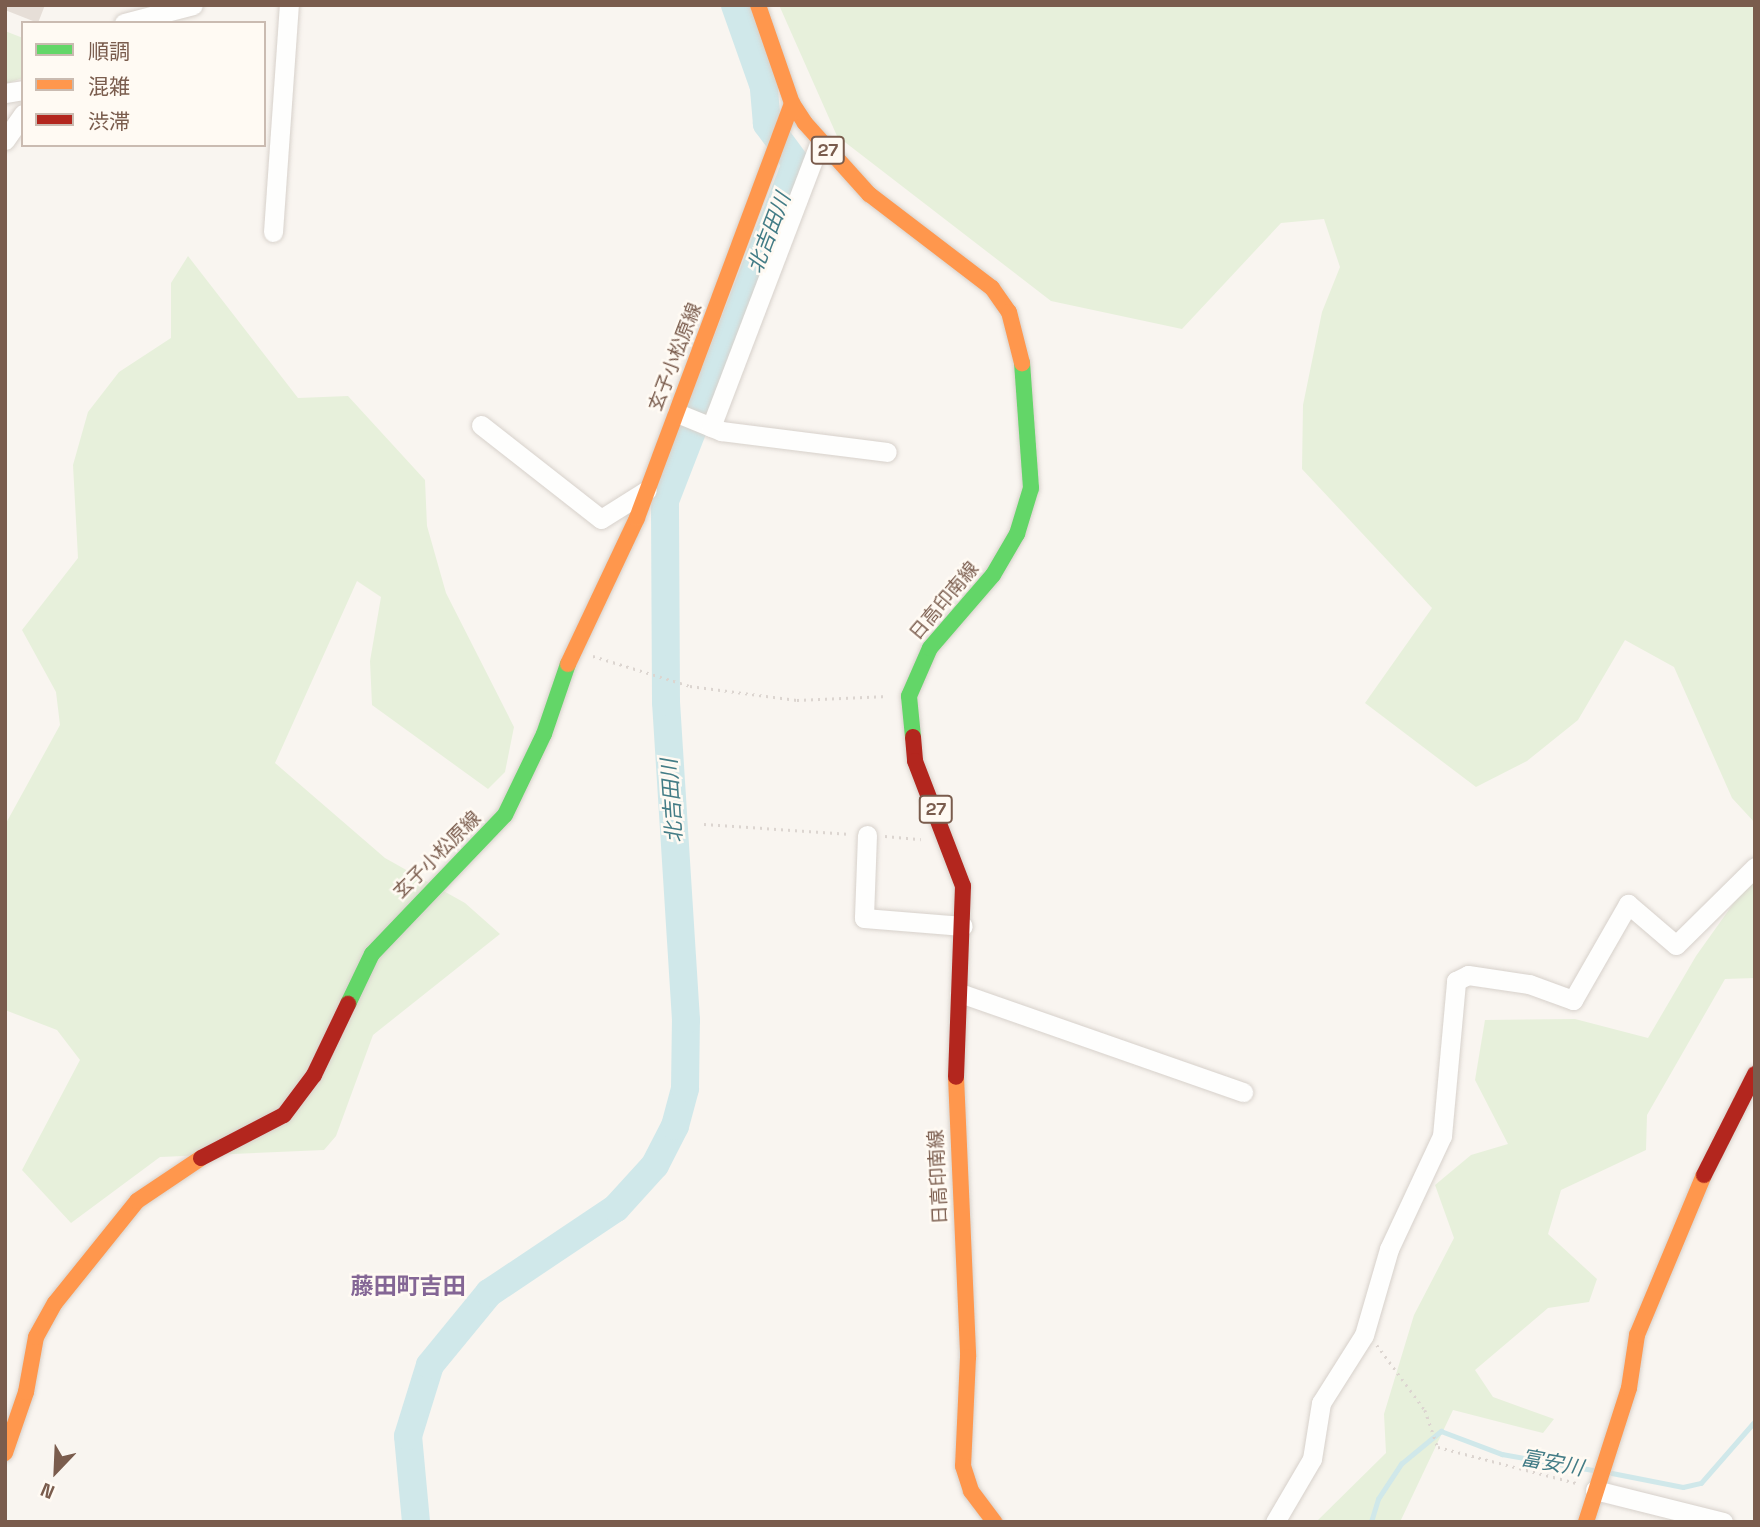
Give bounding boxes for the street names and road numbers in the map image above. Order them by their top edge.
road number: 27 [810,135,846,164]
street label: 玄子小松原線 [644,300,706,414]
street label: 日高印南線 [905,557,983,645]
road number: 27 [918,794,954,824]
street label: 玄子小松原線 [389,807,485,903]
street label: 日高印南線 [924,1129,952,1225]

